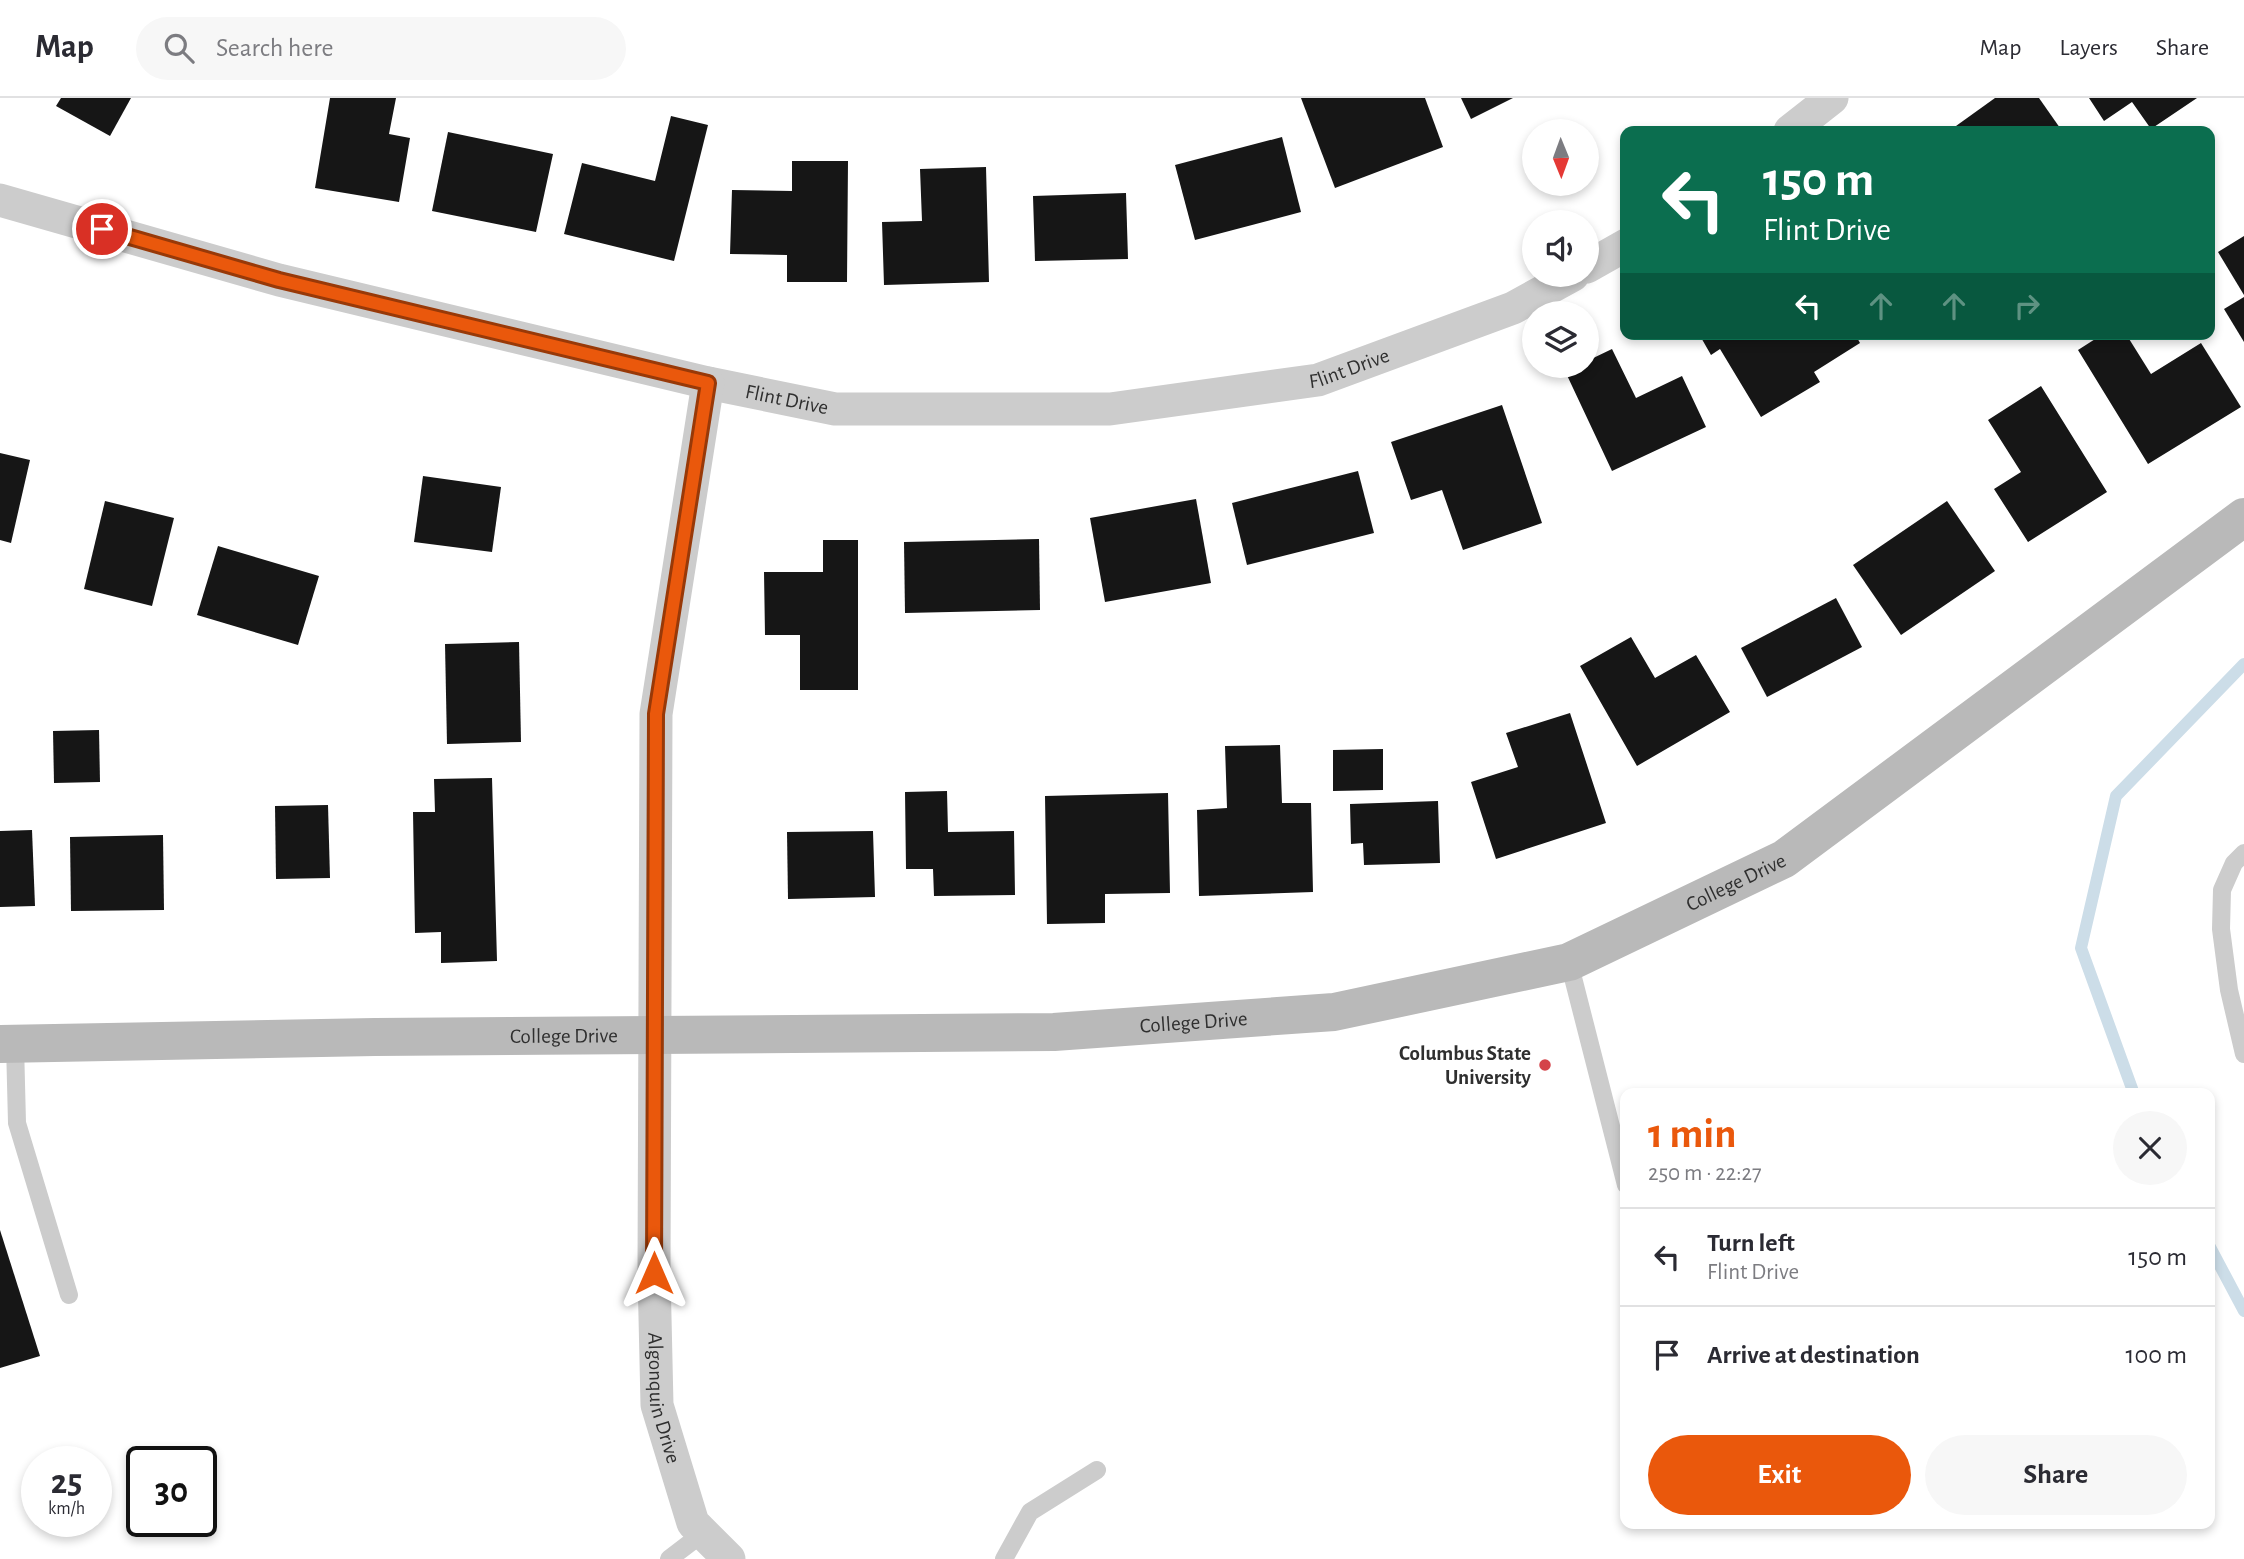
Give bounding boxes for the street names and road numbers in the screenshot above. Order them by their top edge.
street label: Flint Drive [1308,344,1392,392]
street label: Flint Drive [744,380,830,418]
street label: College Drive [1683,849,1789,915]
street label: College Drive [1139,1008,1248,1036]
street label: College Drive [510,1025,618,1047]
street label: Algonquin Drive [645,1332,685,1466]

